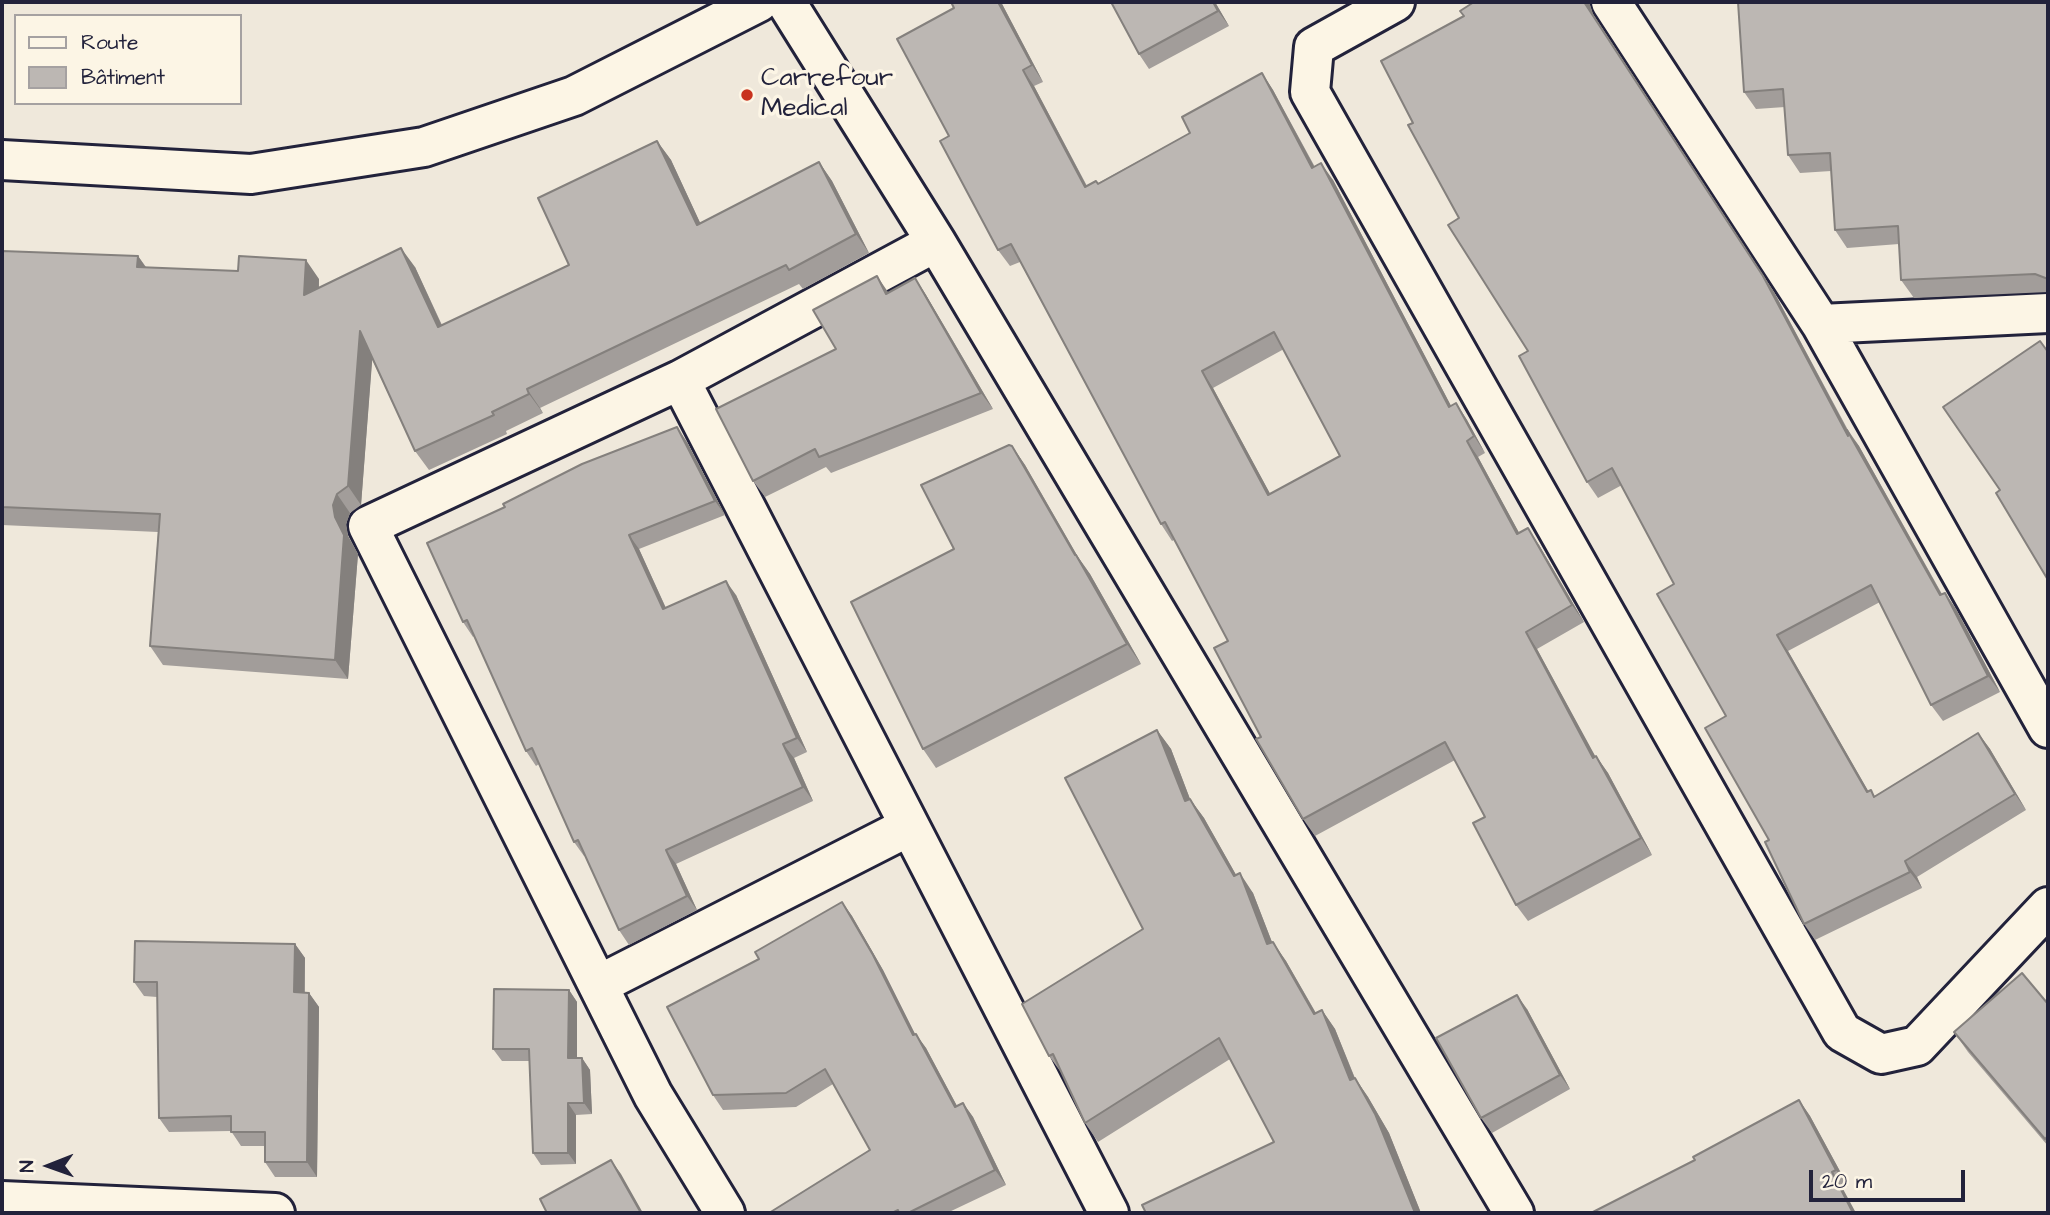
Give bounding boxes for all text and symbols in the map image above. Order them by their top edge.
legend [14,14,242,105]
text: Route [81,28,138,57]
text: Bâtiment [81,63,165,92]
place label: Carrefour Medical [761,64,893,126]
marker: Carrefour Medical [739,87,755,103]
north arrow [14,1131,84,1201]
scale bar [1812,1156,1968,1200]
text: N [14,1160,41,1173]
text: 20 m [1822,1167,1872,1196]

